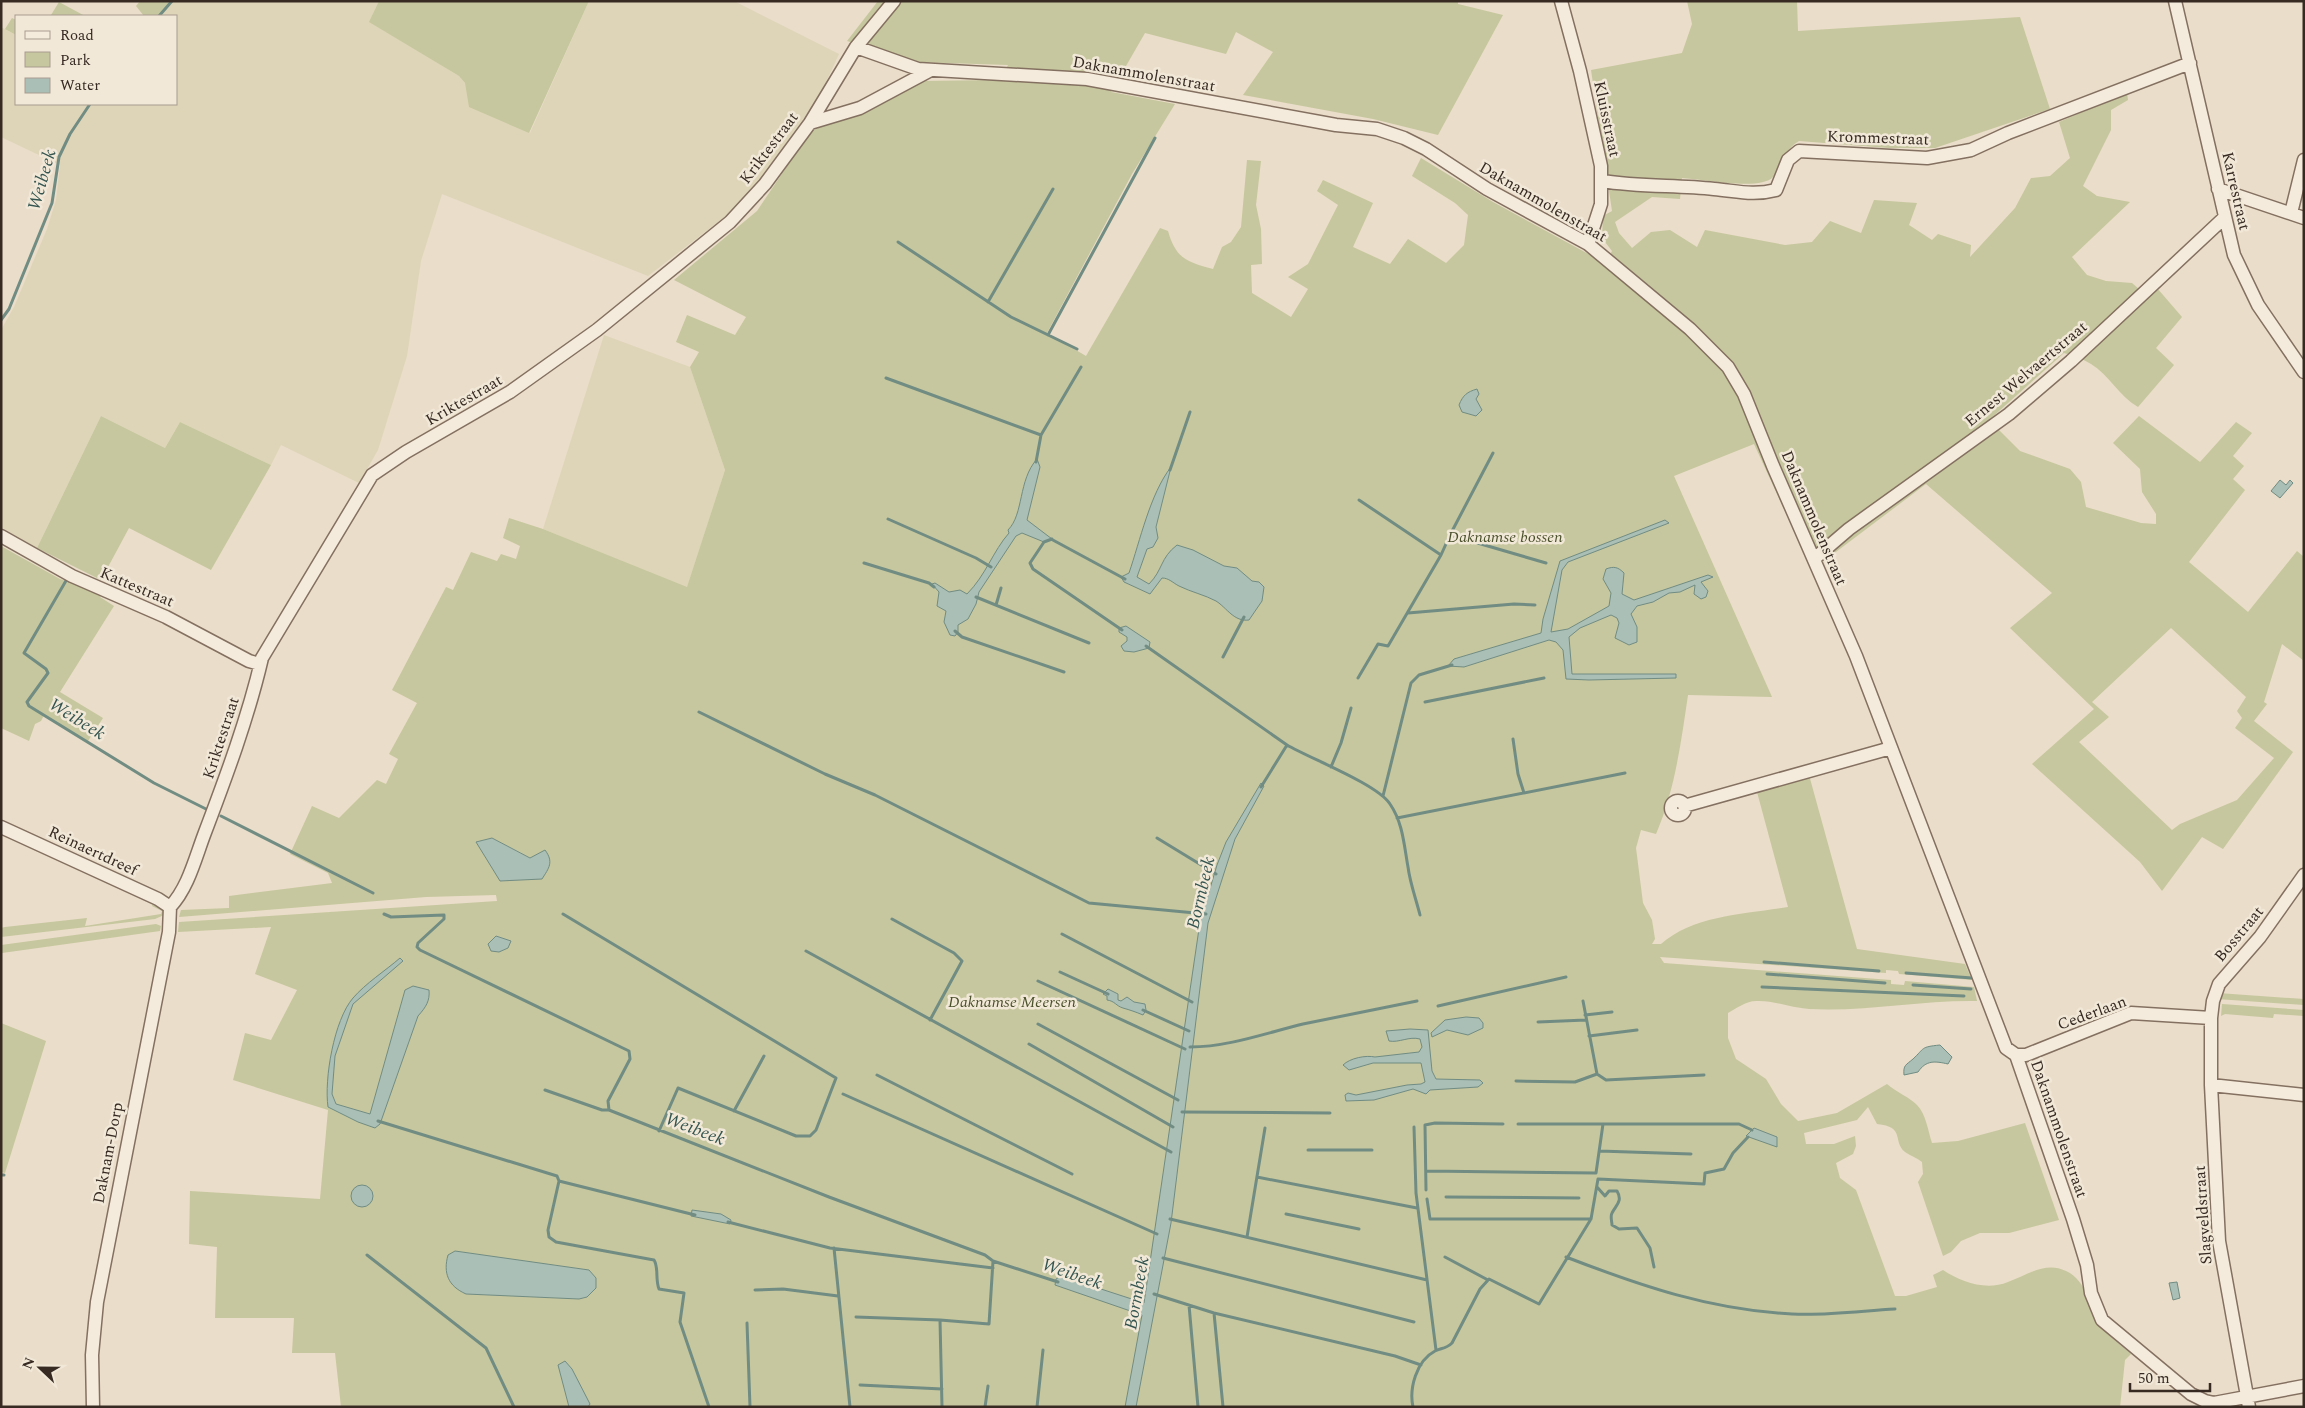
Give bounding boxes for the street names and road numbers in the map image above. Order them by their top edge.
street label: Daknammolenstraat [1071,50,1218,98]
street label: Kluisstraat [1587,79,1627,159]
street label: Kriktestraat [734,106,804,189]
street label: Krommestraat [1827,124,1930,152]
street label: Karrestraat [2215,149,2257,233]
street label: Daknammolenstraat [1474,155,1612,249]
street label: Ernest Welvaertstraat [1959,315,2093,433]
street label: Kriktestraat [421,368,507,432]
street label: Daknammolenstraat [1775,447,1853,589]
street label: Kattestraat [96,561,178,614]
street label: Kriktestraat [196,693,246,782]
street label: Reinaertdreef [44,820,143,883]
street label: Bosstraat [2208,901,2270,967]
street label: Cederlaan [2054,989,2130,1037]
street label: Daknammolenstraat [2024,1057,2094,1202]
street label: Daknam-Dorp [86,1100,130,1206]
street label: Slagveldstraat [2188,1164,2218,1265]

